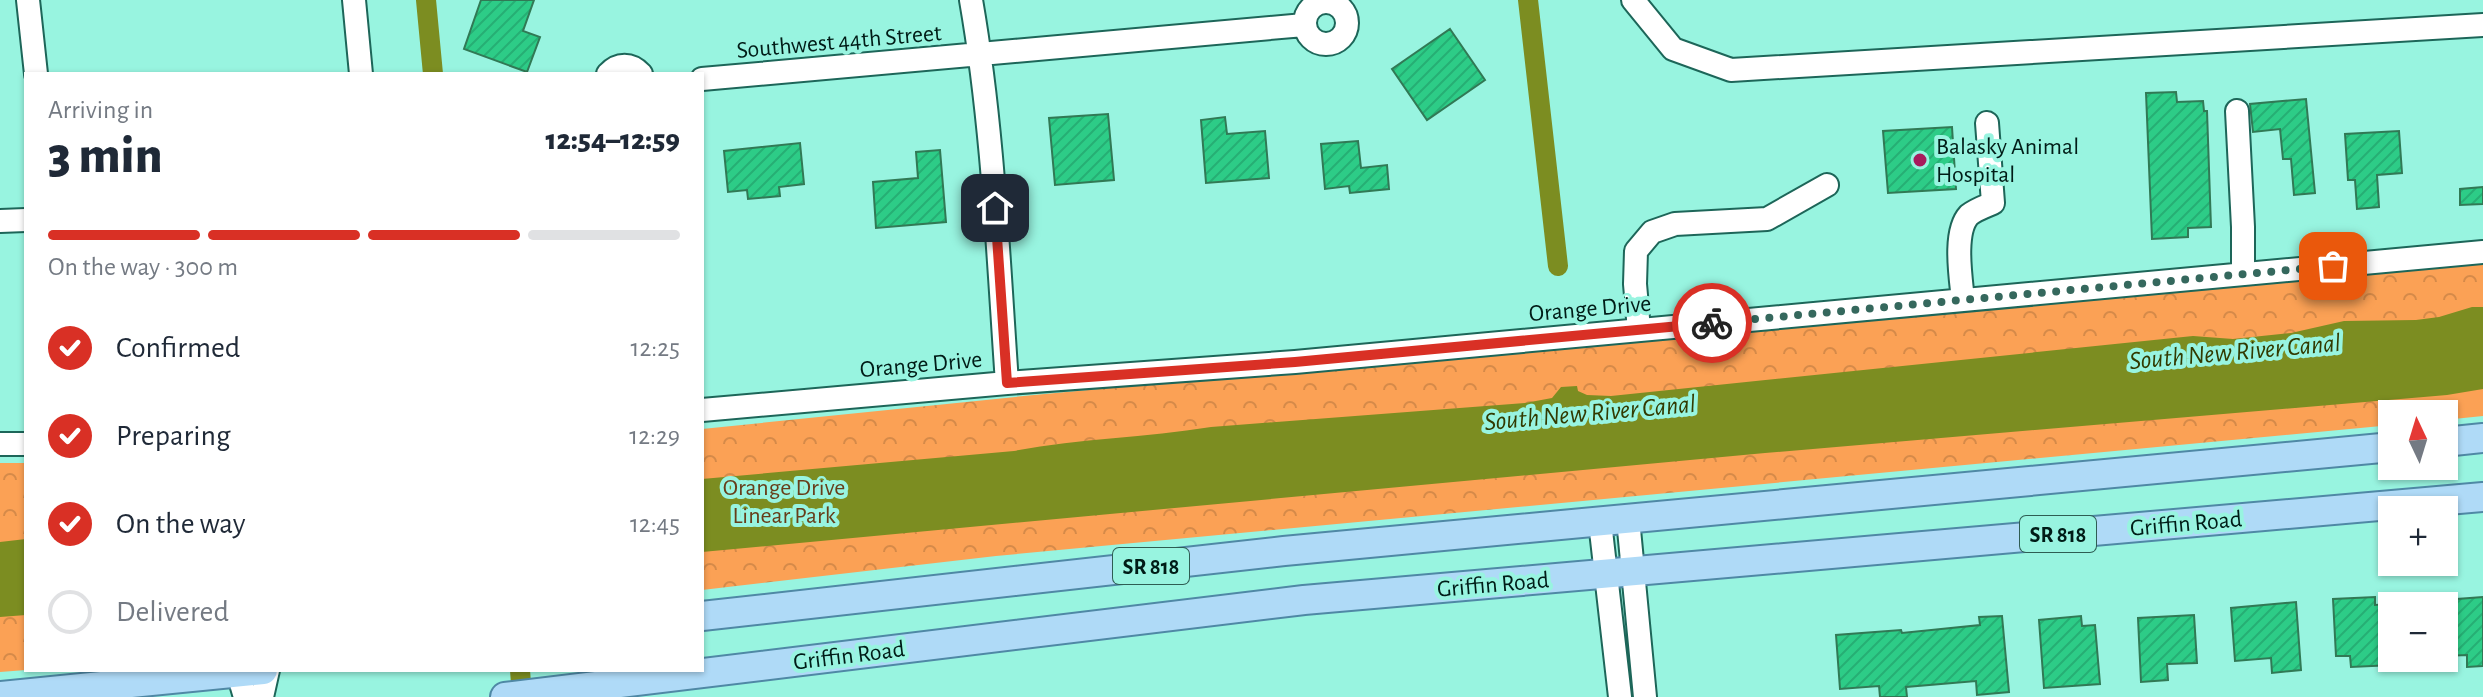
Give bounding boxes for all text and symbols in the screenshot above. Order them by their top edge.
street label: Southwest 44th Street [736,21,943,63]
text: Arriving in [48,97,153,123]
text: 12:54–12:59 [546,125,680,155]
text: 3 min [48,130,162,182]
place label: Balasky Animal Hospital [1936,135,2079,187]
marker: Balasky Animal Hospital [1911,151,1929,169]
pin [961,174,1029,242]
icon: home [973,186,1017,230]
pin [2299,232,2367,300]
icon: bag [2311,244,2355,288]
text: On the way · 300 m [48,254,238,280]
courier [1672,283,1752,363]
street label: Orange Drive [1528,292,1652,326]
icon: bike [1690,301,1734,345]
icon: check [48,326,92,370]
water label: South New River Canal [2128,330,2342,374]
text: Confirmed [116,333,240,363]
text: 12:25 [631,335,680,361]
street label: Orange Drive [859,348,983,382]
water label: South New River Canal [1483,391,1697,435]
north arrow [2378,400,2458,480]
map controls [2378,400,2458,672]
icon: check [48,414,92,458]
text: Preparing [116,421,231,451]
text: 12:29 [629,423,680,449]
park label: Orange Drive Linear Park [723,476,845,528]
button: + [2378,496,2458,576]
icon: check [48,502,92,546]
street label: Griffin Road [2129,507,2243,541]
text: On the way [116,509,245,539]
text: 12:45 [630,511,680,537]
road number: SR 818 [2020,516,2096,552]
road number: SR 818 [1113,548,1189,584]
street label: Griffin Road [1436,568,1550,602]
button: − [2378,592,2458,672]
text: Delivered [116,597,229,627]
street label: Griffin Road [792,637,906,675]

